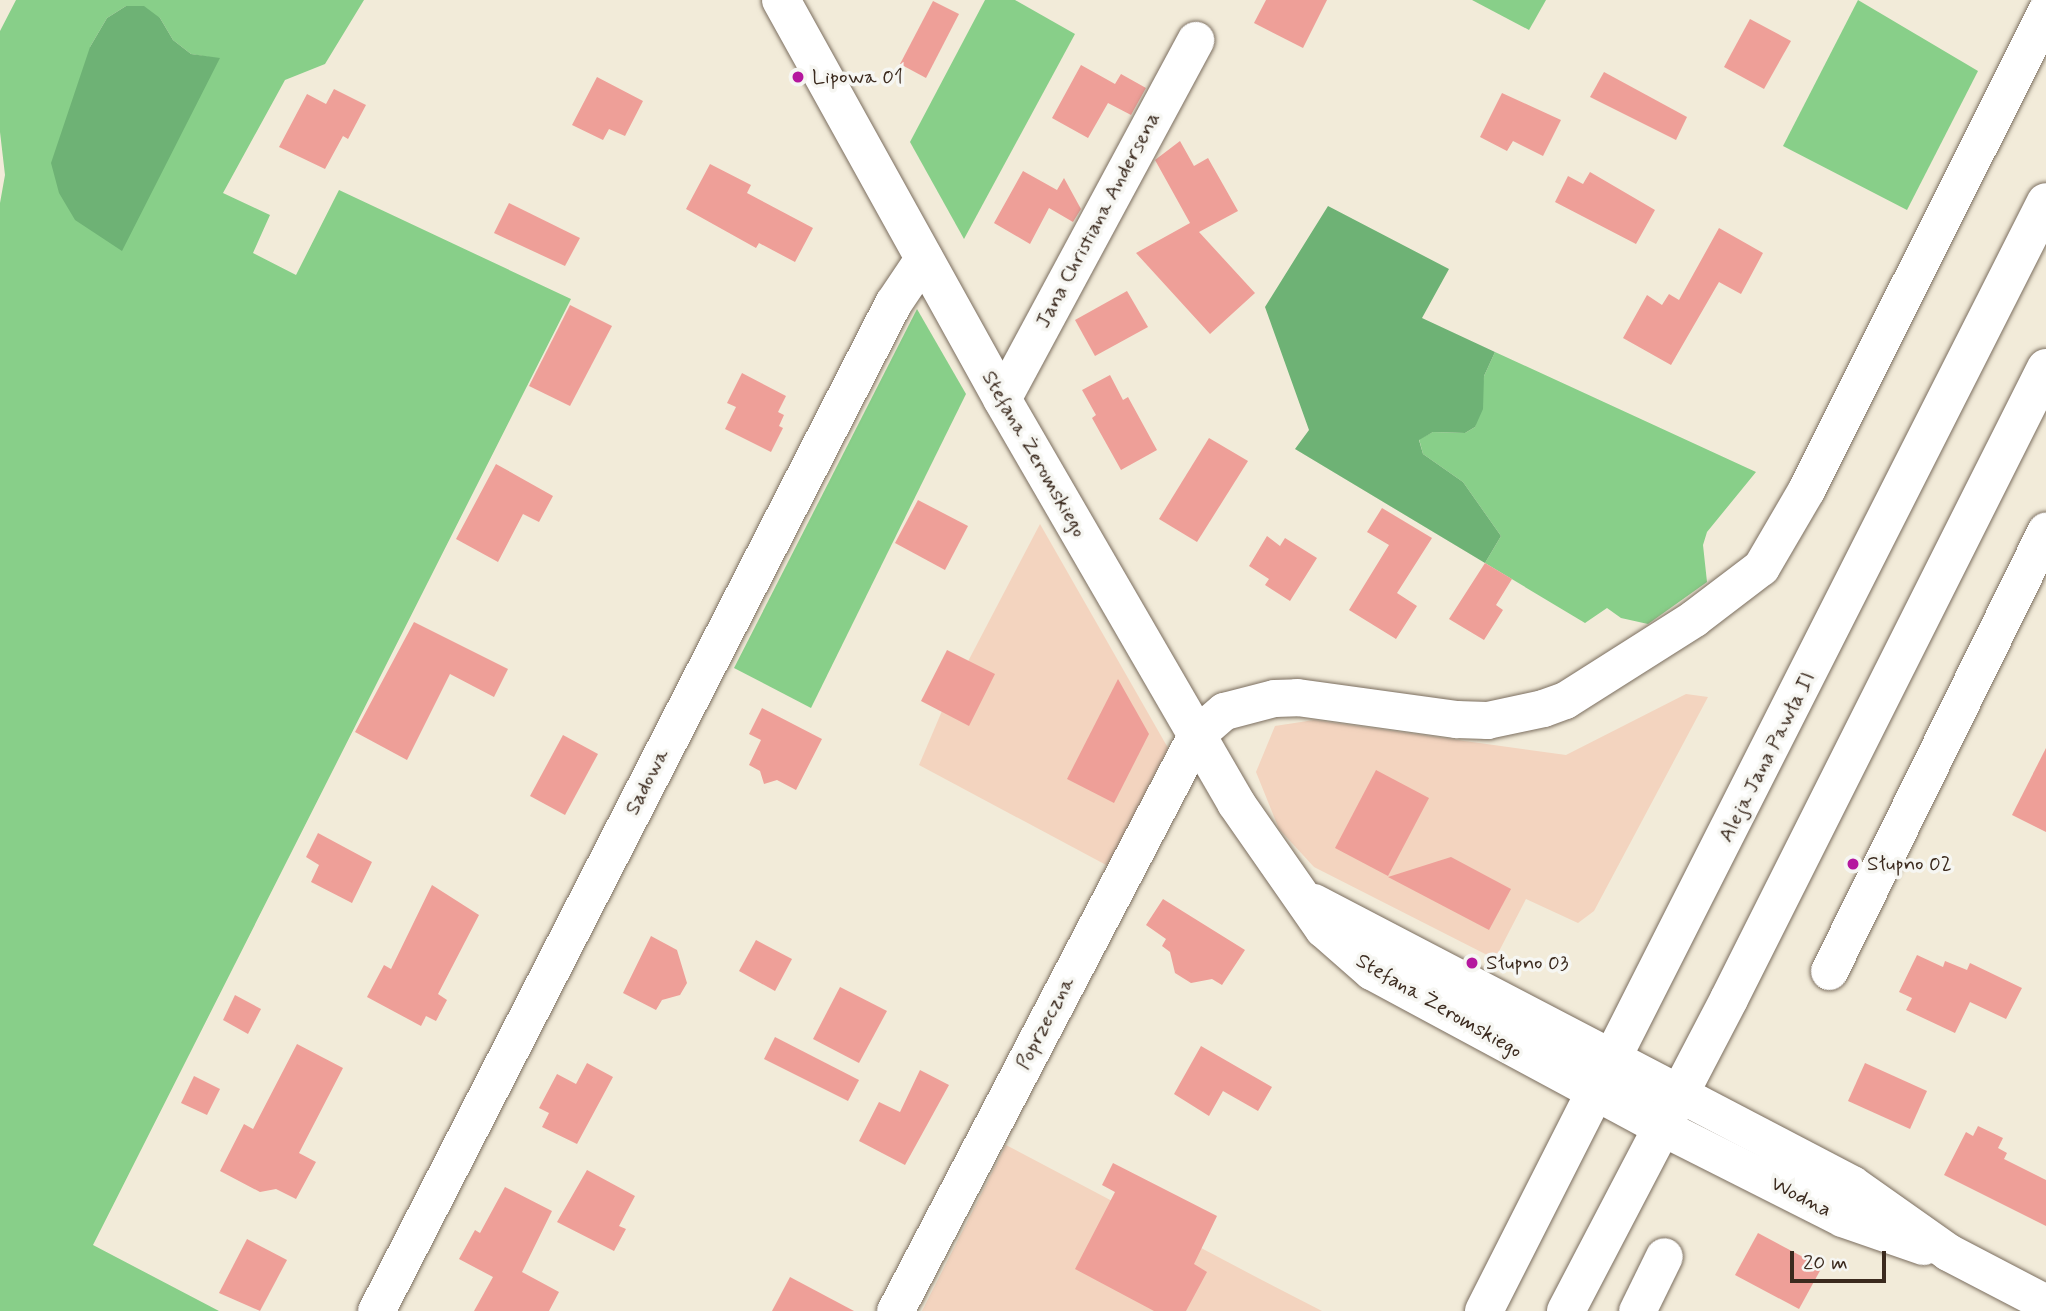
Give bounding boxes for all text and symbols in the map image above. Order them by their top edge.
place label: Lipowa 01 [812,64,903,90]
marker: Lipowa 01 [790,69,806,85]
street label: Jana Christiana Andersena [1029,106,1167,334]
street label: Stefana Żeromskiego [976,366,1092,542]
street label: Aleja Jana Pawła II [1713,667,1821,847]
street label: Sadowa [620,745,674,819]
place label: Słupno 02 [1867,851,1952,877]
marker: Słupno 02 [1845,856,1861,872]
street label: Stefana Żeromskiego [1351,948,1527,1064]
place label: Słupno 03 [1486,950,1569,976]
marker: Słupno 03 [1464,955,1480,971]
street label: Poprzeczna [1010,972,1080,1074]
street label: Wodna [1766,1171,1836,1223]
scale bar [1794,1238,1890,1282]
text: 20 m [1803,1249,1848,1277]

